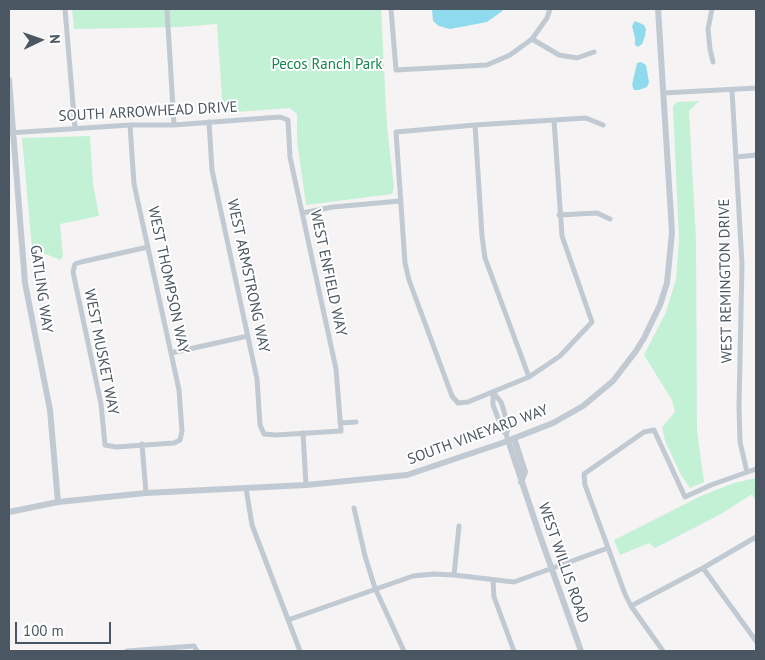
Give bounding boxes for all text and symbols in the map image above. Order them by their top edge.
north arrow [15,15,65,65]
text: N [46,34,64,44]
park label: Pecos Ranch Park [271,56,383,74]
street label: SOUTH ARROWHEAD DRIVE [58,98,238,126]
street label: WEST ARMSTRONG WAY [223,198,273,354]
street label: WEST REMINGTON DRIVE [716,198,736,364]
street label: WEST THOMPSON WAY [144,205,192,355]
street label: WEST ENFIELD WAY [306,208,350,338]
street label: GATLING WAY [26,244,56,334]
street label: WEST MUSKET WAY [80,287,122,417]
street label: SOUTH VINEYARD WAY [405,401,551,469]
street label: WEST WILLIS ROAD [534,500,592,626]
scale bar [18,612,114,644]
text: 100 m [23,621,64,640]

